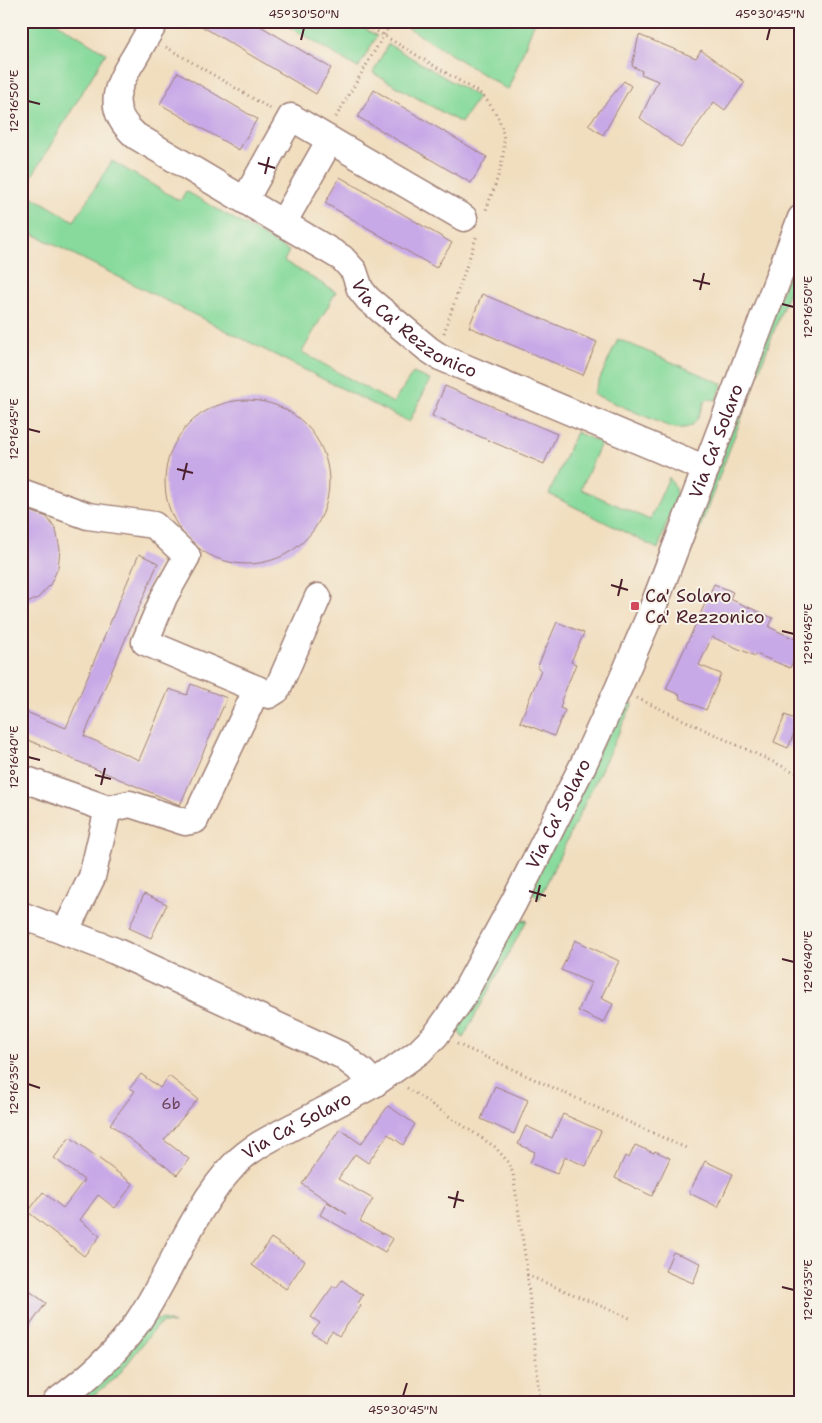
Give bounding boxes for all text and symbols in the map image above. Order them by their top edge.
text: 45°30'50"N [268,6,340,22]
text: 45°30'45"N [735,6,805,22]
text: 12°16'50"E [6,70,22,132]
street label: Via Ca' Rezzonico [346,276,481,383]
text: 12°16'50"E [800,276,816,338]
street label: Via Ca' Solaro [683,380,749,502]
text: 12°16'45"E [6,398,22,460]
place label: Ca' Solaro Ca' Rezzonico [645,584,765,629]
marker: Ca' Solaro Ca' Rezzonico [629,600,641,612]
text: 12°16'45"E [800,603,816,665]
text: 12°16'40"E [6,726,22,788]
street label: Via Ca' Solaro [520,755,596,873]
text: 12°16'40"E [800,931,816,993]
text: 12°16'35"E [6,1053,22,1115]
street label: Via Ca' Solaro [237,1086,356,1165]
house number: 6b [161,1094,181,1114]
text: 12°16'35"E [800,1259,816,1321]
text: 45°30'45"N [368,1402,438,1418]

